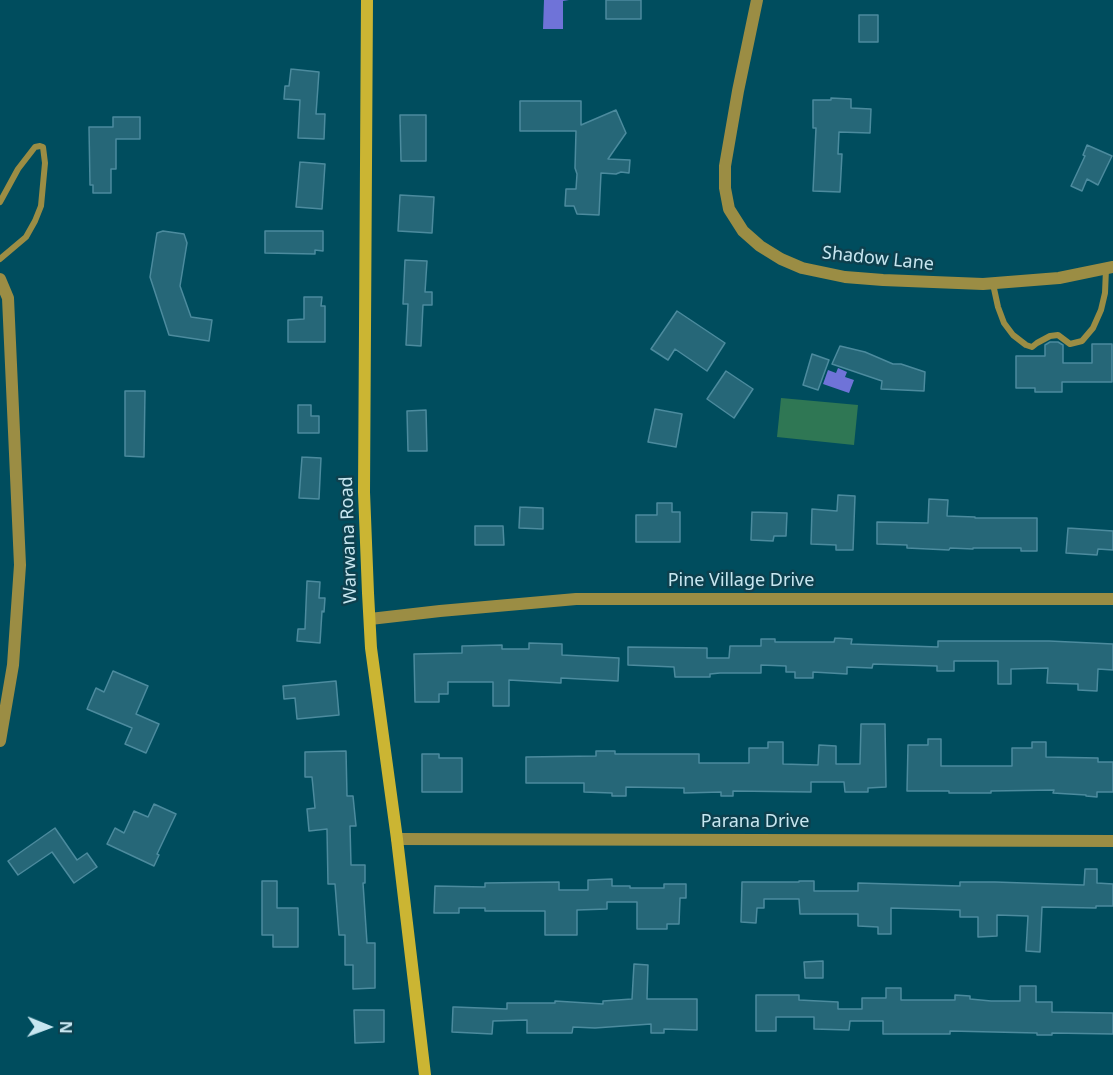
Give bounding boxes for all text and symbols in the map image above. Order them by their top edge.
street label: Shadow Lane [821,242,935,276]
street label: Warwana Road [336,476,362,604]
street label: Pine Village Drive [668,570,814,592]
street label: Parana Drive [701,811,809,833]
north arrow [18,997,78,1057]
text: N [55,1021,77,1034]

